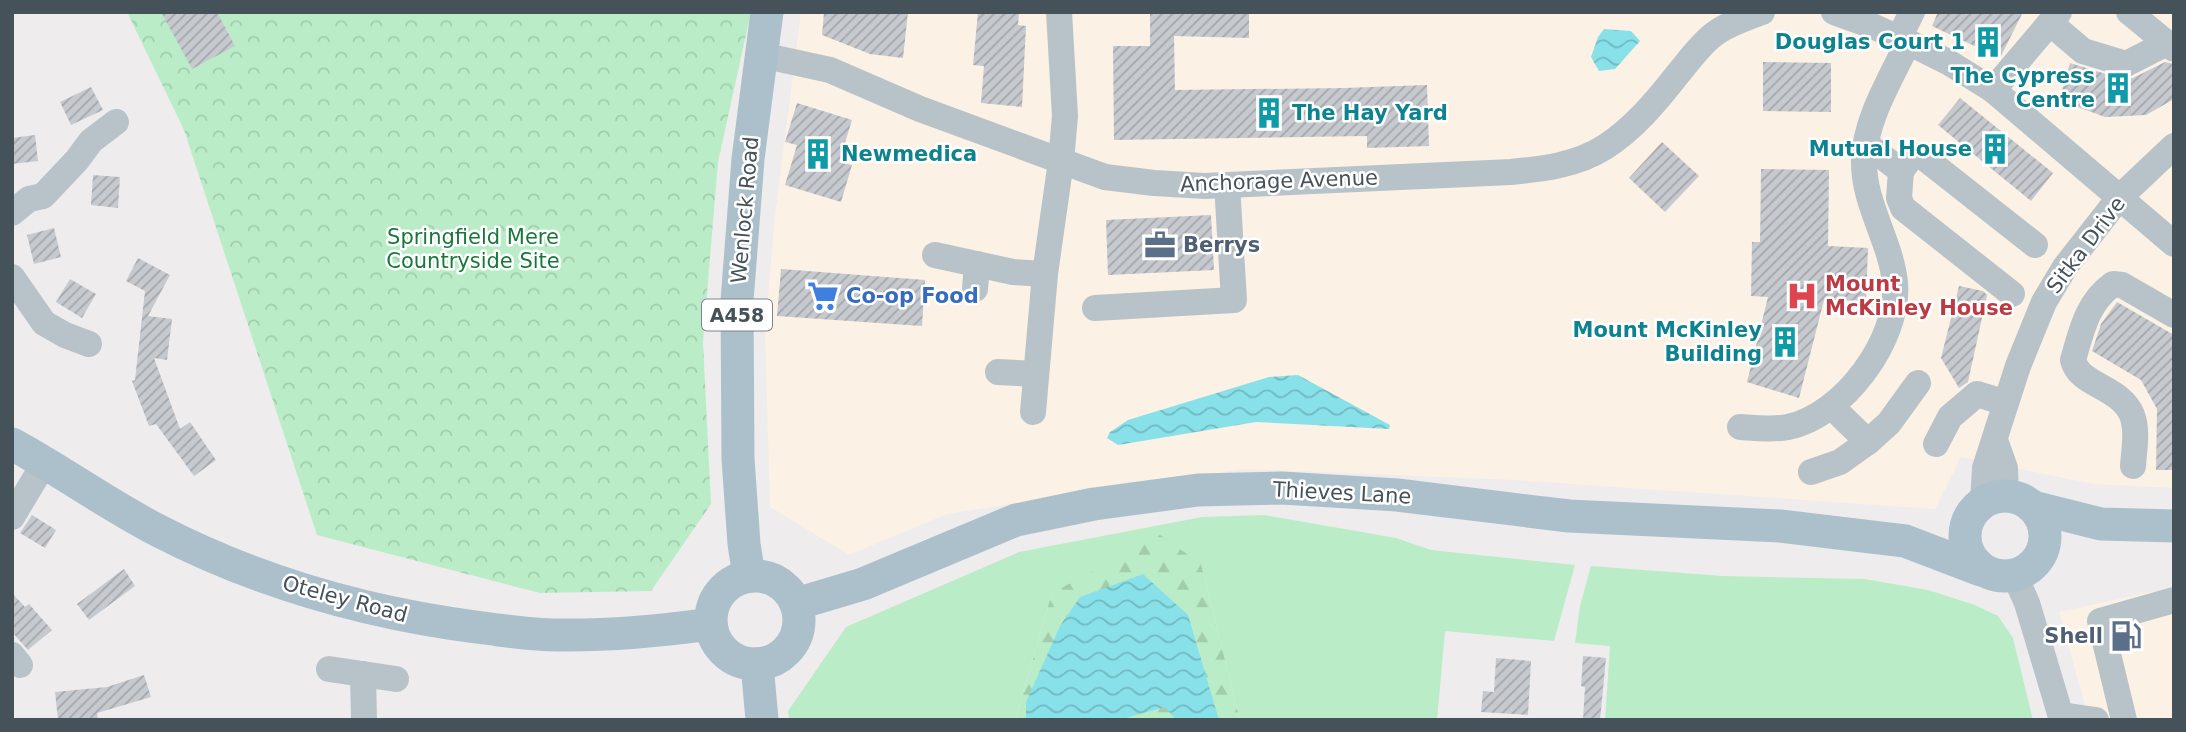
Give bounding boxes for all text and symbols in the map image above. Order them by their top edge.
building icon: Douglas Court 1 [1971,25,2005,59]
place label: Douglas Court 1 [1775,30,1965,54]
place label: The Cypress Centre [1950,64,2095,112]
building icon: The Cypress Centre [2101,71,2135,105]
building icon: The Hay Yard [1252,96,1286,130]
place label: The Hay Yard [1292,101,1448,125]
building icon: Mutual House [1978,132,2012,166]
street label: Wenlock Road [727,135,763,285]
building icon: Newmedica [801,137,835,171]
place label: Mutual House [1809,137,1972,161]
place label: Newmedica [841,142,977,166]
street label: Anchorage Avenue [1180,166,1378,196]
street label: Sitka Drive [2042,192,2130,298]
park label: Springfield Mere Countryside Site [386,225,560,273]
office icon: Berrys [1143,228,1177,262]
place label: Berrys [1183,233,1260,257]
place label: Mount McKinley House [1825,272,2013,320]
supermarket icon: Co-op Food [806,279,840,313]
hospital icon: Mount McKinley House [1785,279,1819,313]
place label: Co-op Food [846,284,979,308]
road number: A458 [702,300,772,330]
place label: Mount McKinley Building [1573,318,1762,366]
building icon: Mount McKinley Building [1768,325,1802,359]
street label: Thieves Lane [1271,477,1412,509]
street label: Oteley Road [280,571,410,627]
fuel station icon: Shell [2109,619,2143,653]
place label: Shell [2044,624,2103,648]

